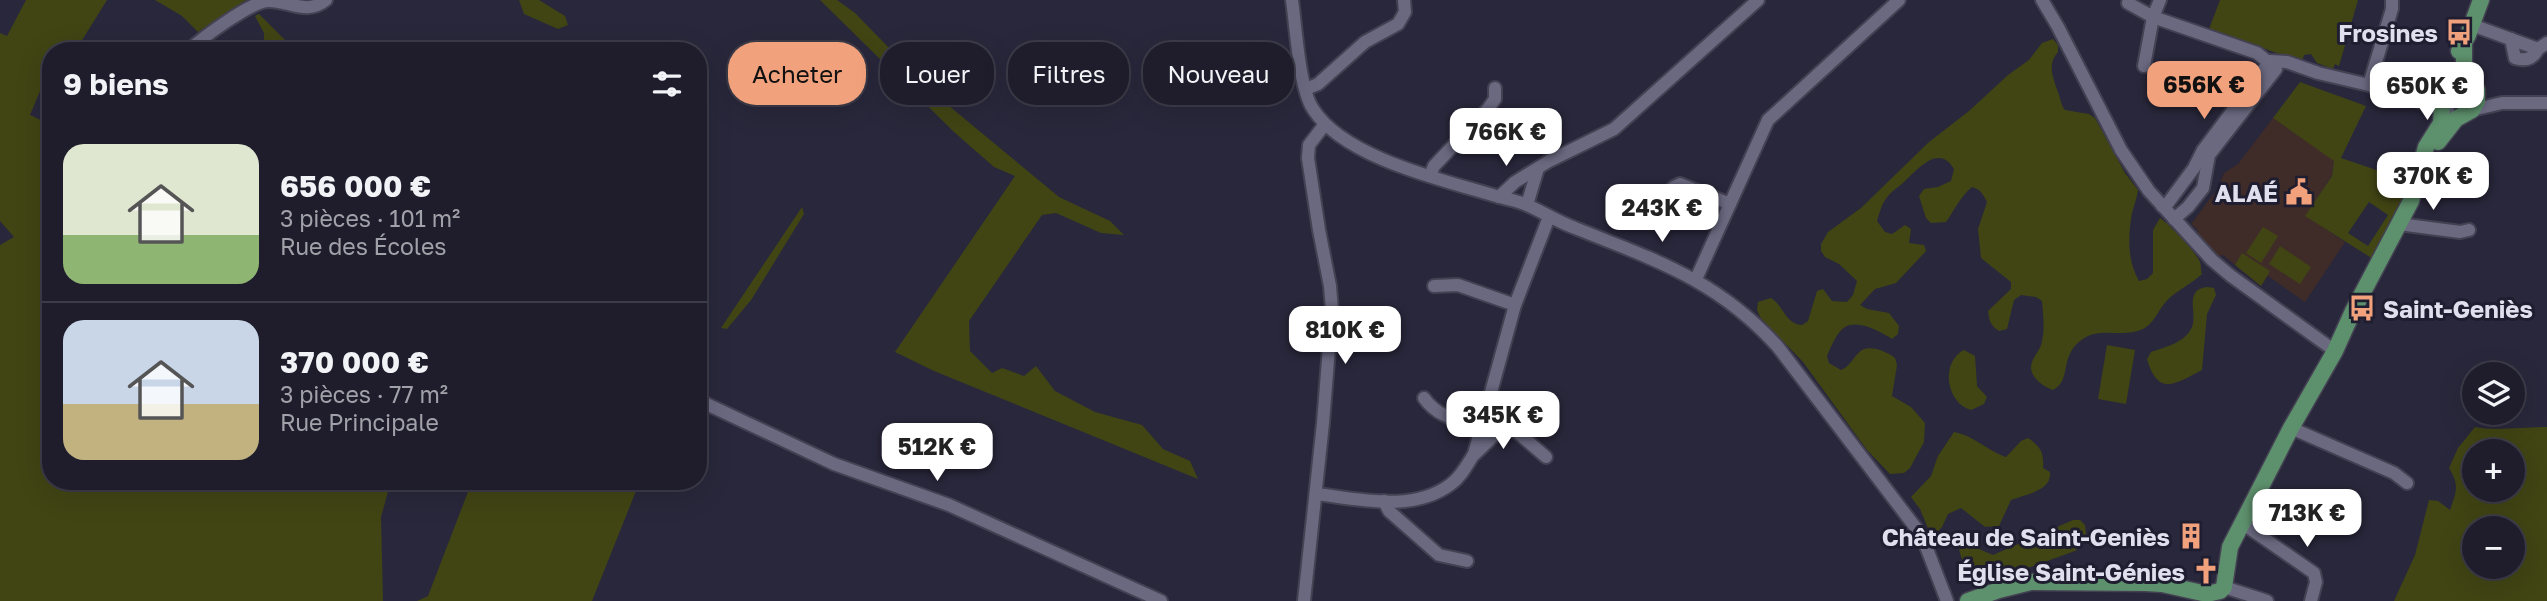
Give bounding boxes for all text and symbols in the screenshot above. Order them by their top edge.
bus stop icon: Frosines [2444,17,2474,47]
place label: Frosines [2338,18,2438,47]
chip: Acheter [728,42,866,105]
chip: Louer [880,42,994,105]
chip: Filtres [1008,42,1129,105]
chip: Nouveau [1143,42,1294,105]
pin: 656K € [2147,61,2261,121]
pin: 650K € [2370,62,2484,122]
icon: filters [648,65,686,103]
text: 9 biens [63,66,169,102]
text: 656K € [2163,70,2245,98]
text: 650K € [2386,71,2468,99]
pin: 766K € [1449,108,1563,168]
text: 766K € [1466,117,1546,145]
pin: 370K € [2376,152,2490,212]
text: 370K € [2393,161,2473,189]
text: 656 000 € [280,168,431,204]
icon: home [119,172,203,256]
public building icon: ALAÉ [2284,177,2314,207]
place label: ALAÉ [2215,178,2278,207]
pin: 243K € [1605,184,1719,244]
text: 243K € [1621,193,1703,221]
text: 3 pièces · 101 m² [280,204,460,232]
text: Rue des Écoles [280,232,446,260]
bus stop icon: Saint-Geniès [2347,293,2377,323]
place label: Saint-Geniès [2383,294,2533,323]
pin: 810K € [1288,306,1402,366]
text: 810K € [1305,315,1385,343]
text: 370 000 € [280,344,429,380]
icon: home [119,348,203,432]
map controls [2462,362,2525,579]
button: layers [2462,362,2525,425]
text: 3 pièces · 77 m² [280,380,448,408]
pin: 345K € [1446,392,1560,451]
text: 345K € [1462,400,1544,428]
text: Rue Principale [280,408,439,436]
pin: 512K € [880,424,994,483]
text: 512K € [898,432,976,460]
button: + [2462,439,2525,502]
pin: 713K € [2250,490,2364,549]
text: 713K € [2268,498,2346,526]
button: − [2462,516,2525,579]
building icon: Château de Saint-Geniès [2176,521,2206,551]
place label: Château de Saint-Geniès [1882,522,2170,551]
church icon: Église Saint-Génies [2191,556,2221,586]
place label: Église Saint-Génies [1957,557,2185,586]

